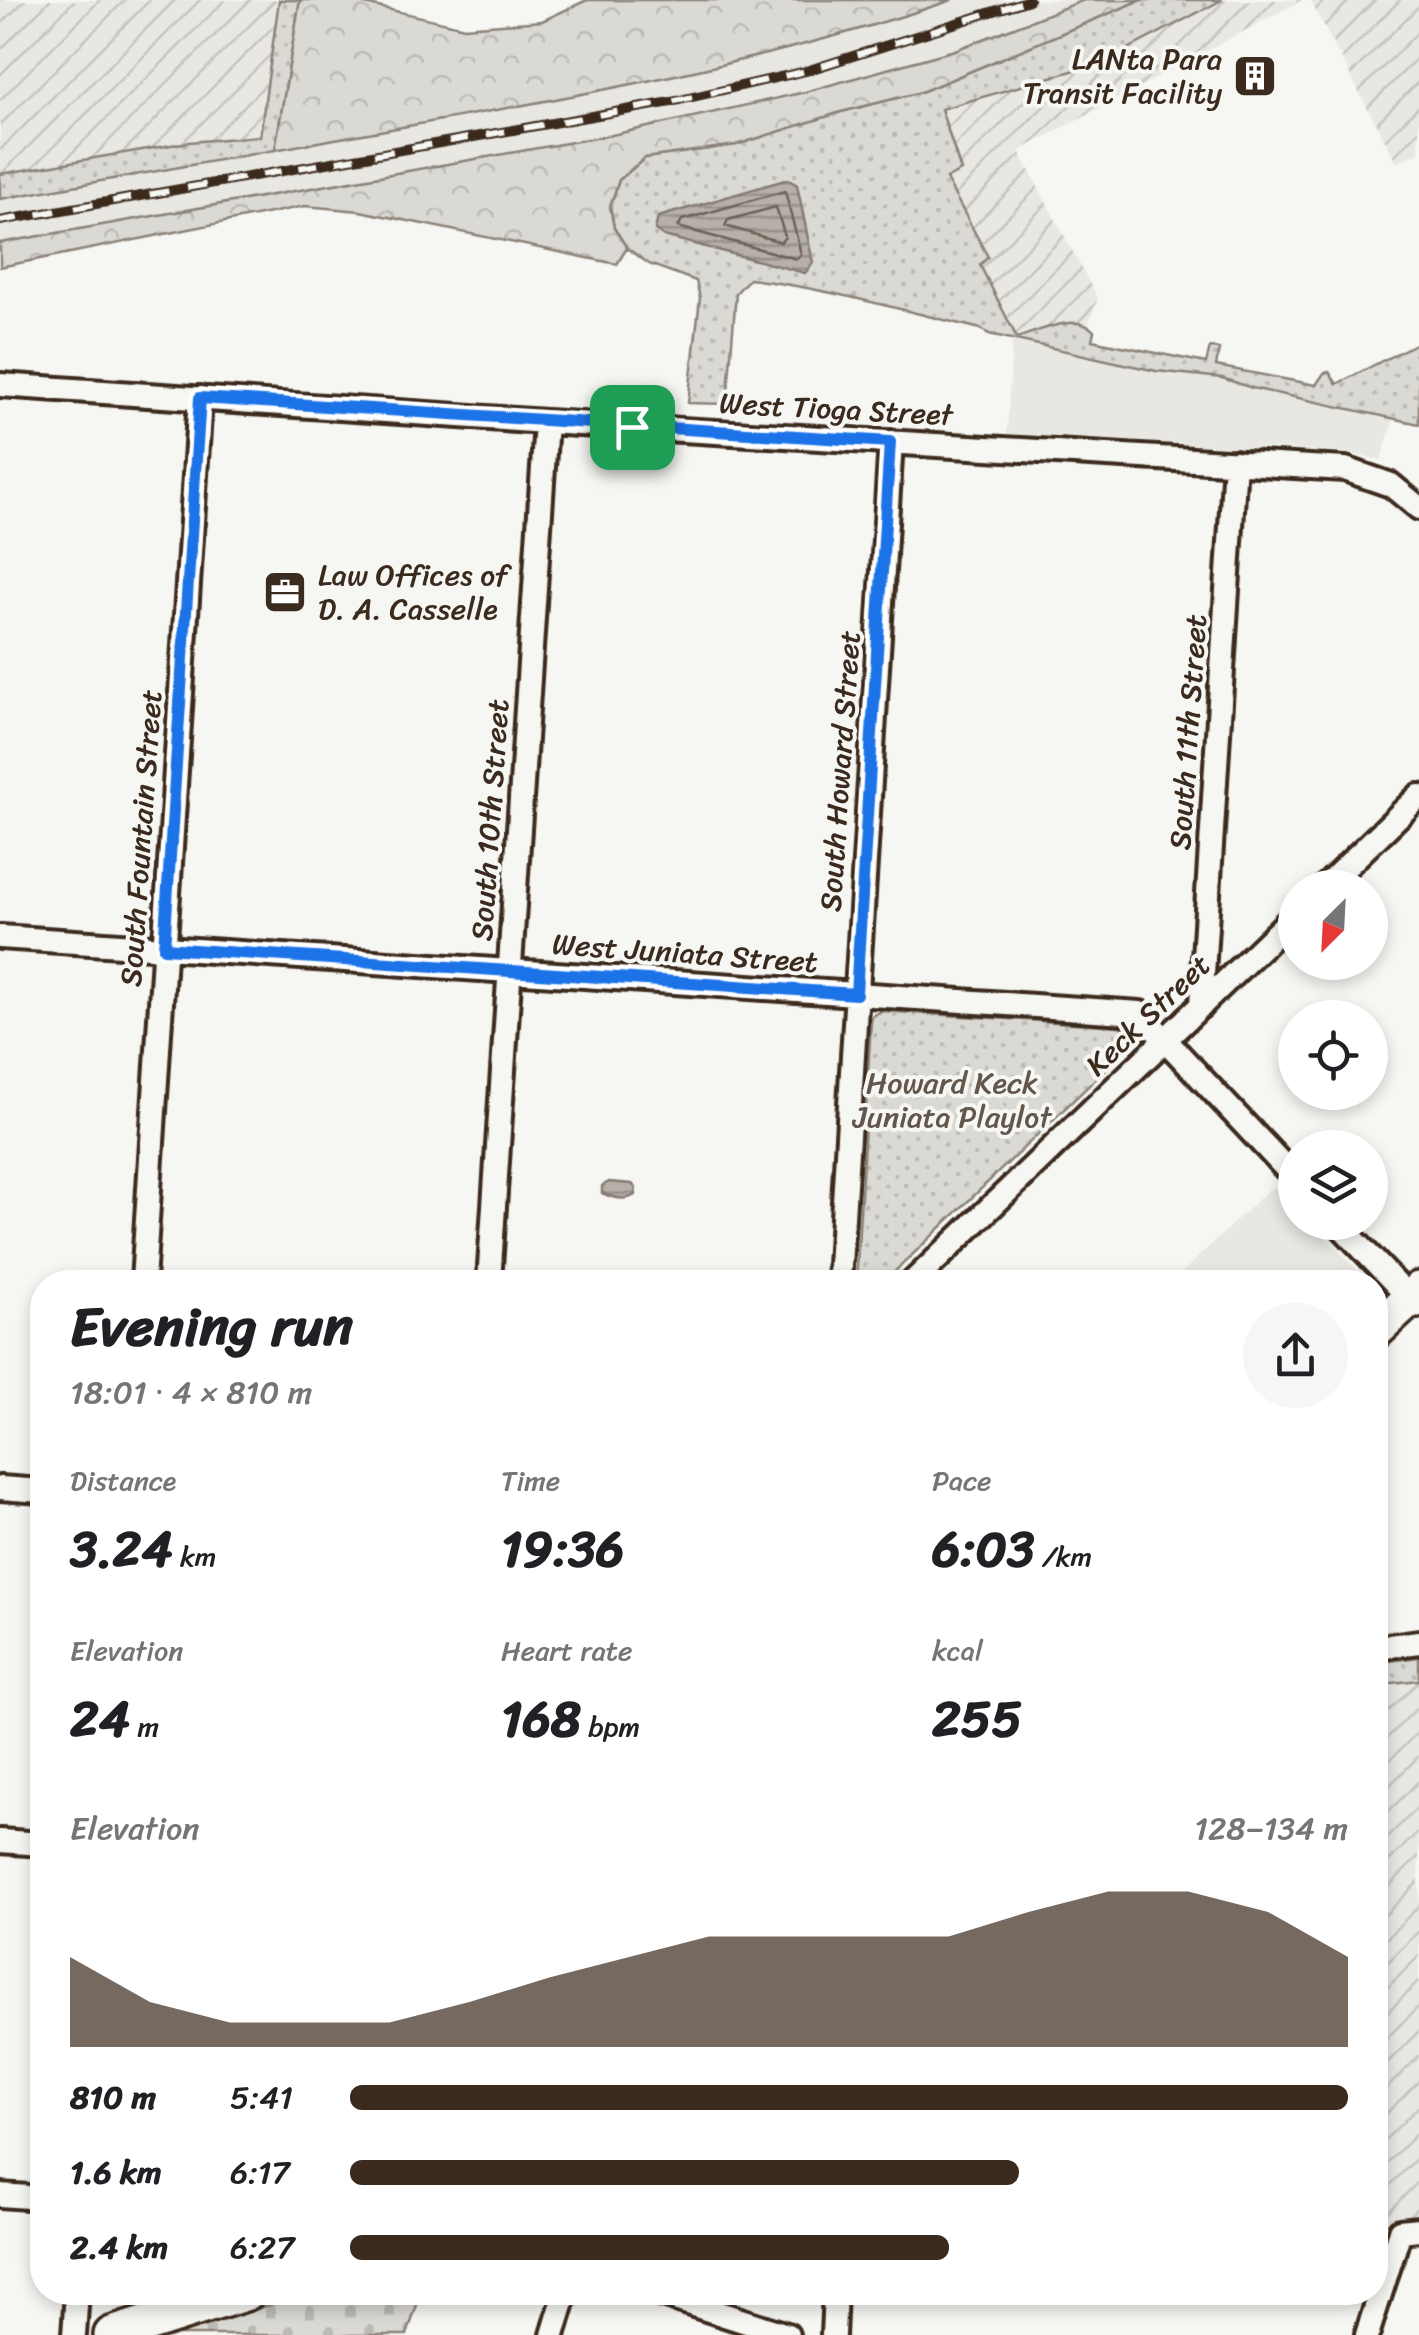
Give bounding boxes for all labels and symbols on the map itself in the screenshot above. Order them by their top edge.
place label: LANta Para Transit Facility [1023,32,1222,120]
building icon: LANta Para Transit Facility [1232,53,1278,99]
street label: West Tioga Street [718,376,956,442]
pin [590,385,675,470]
place label: Law Offices of D. A. Casselle [318,548,512,636]
office icon: Law Offices of D. A. Casselle [262,569,308,615]
street label: South 11th Street [1153,612,1223,852]
street label: South Howard Street [803,629,877,913]
street label: South Fountain Street [104,687,178,989]
street label: South 10th Street [455,697,525,943]
north arrow [1278,870,1388,980]
street label: West Juniata Street [550,917,820,989]
street label: Keck Street [1072,940,1224,1090]
park label: Howard Keck Juniata Playlot [852,1056,1053,1144]

